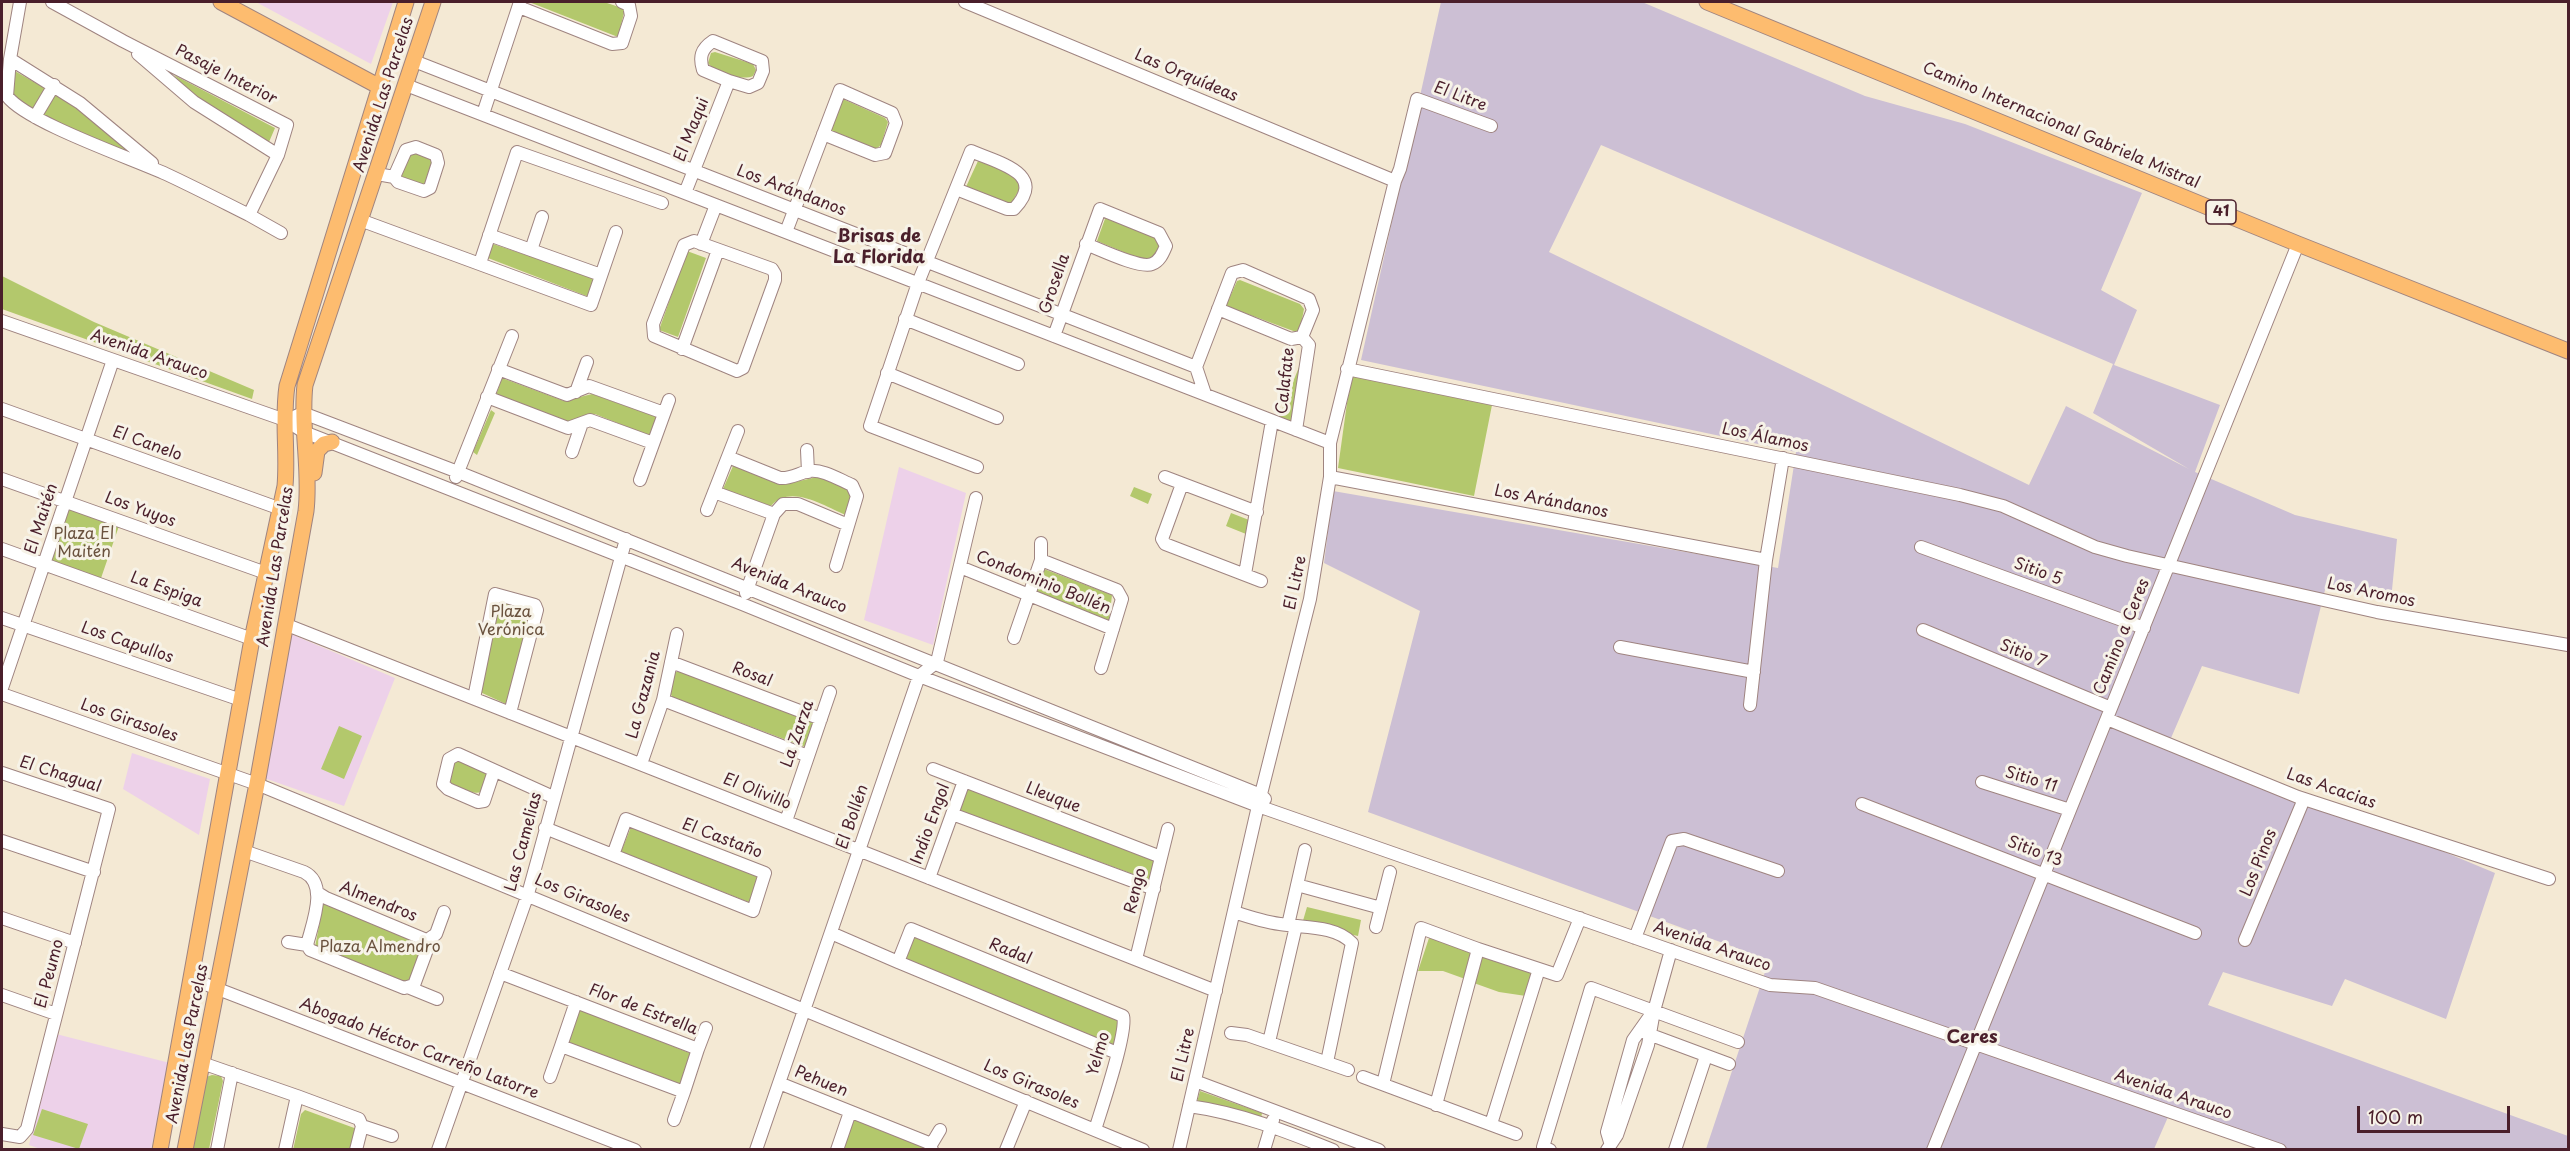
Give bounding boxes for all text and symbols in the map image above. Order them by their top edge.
street label: Avenida Las Parcelas [350,15,418,175]
street label: Pasaje Interior [172,41,280,109]
street label: Las Orquídeas [1131,46,1241,106]
street label: Camino Internacional Gabriela Mistral [1919,59,2203,193]
street label: El Litre [1431,78,1489,116]
street label: El Maqui [670,95,714,165]
street label: Los Arándanos [734,161,848,221]
road number: 41 [2206,200,2236,224]
district label: Brisas de La Florida [833,226,925,268]
street label: Grosella [1036,251,1074,317]
street label: Avenida Arauco [88,326,210,384]
street label: Calafate [1273,347,1299,415]
street label: Los Álamos [1720,419,1810,457]
street label: El Canelo [110,423,184,465]
street label: El Maitén [22,481,62,557]
street label: Los Arándanos [1493,482,1609,522]
street label: Avenida Las Parcelas [254,486,298,648]
street label: Los Yuyos [102,488,178,532]
park label: Plaza El Maitén [54,525,114,563]
street label: Condominio Bollén [973,547,1113,619]
street label: Avenida Arauco [728,554,850,618]
street label: El Litre [1281,554,1311,612]
street label: Sitio 5 [2011,554,2065,590]
street label: La Espiga [127,568,205,612]
street label: Los Aromos [2325,574,2417,612]
street label: Camino a Ceres [2090,576,2154,698]
park label: Plaza Verónica [478,603,544,641]
street label: Los Capullos [78,618,176,668]
street label: Sitio 7 [1997,636,2049,672]
street label: La Gazania [623,649,665,741]
street label: Rosal [729,659,775,691]
street label: Los Girasoles [78,695,180,747]
street label: La Zarza [778,698,818,770]
street label: El Chagual [17,753,103,797]
street label: Sitio 11 [2003,763,2059,797]
street label: Las Acacias [2284,765,2378,813]
street label: El Olivillo [720,770,794,814]
street label: Lleuque [1023,779,1083,817]
street label: Indio Engol [907,781,955,867]
street label: El Bollén [833,782,873,852]
street label: Las Camelias [502,790,546,894]
street label: El Castaño [679,815,765,863]
street label: Los Pinos [2237,827,2281,899]
street label: Sitio 13 [2005,833,2065,871]
street label: Rengo [1121,866,1151,916]
street label: Los Girasoles [531,870,633,928]
street label: Almendros [336,878,420,926]
street label: Avenida Arauco [1651,918,1773,976]
street label: Radal [986,935,1034,969]
street label: El Peumo [32,937,68,1011]
park label: Plaza Almendro [319,938,441,958]
street label: Avenida Las Parcelas [163,963,213,1125]
street label: Flor de Estrella [586,980,700,1040]
street label: Abogado Héctor Carreño Latorre [297,994,541,1104]
street label: El Litre [1168,1026,1200,1084]
district label: Ceres [1946,1027,1998,1049]
street label: Yelmo [1084,1030,1114,1078]
street label: Los Girasoles [980,1056,1082,1114]
street label: Pehuen [792,1063,850,1101]
street label: Avenida Arauco [2112,1066,2234,1124]
scale bar [2360,1094,2513,1132]
text: 100 m [2368,1103,2423,1130]

